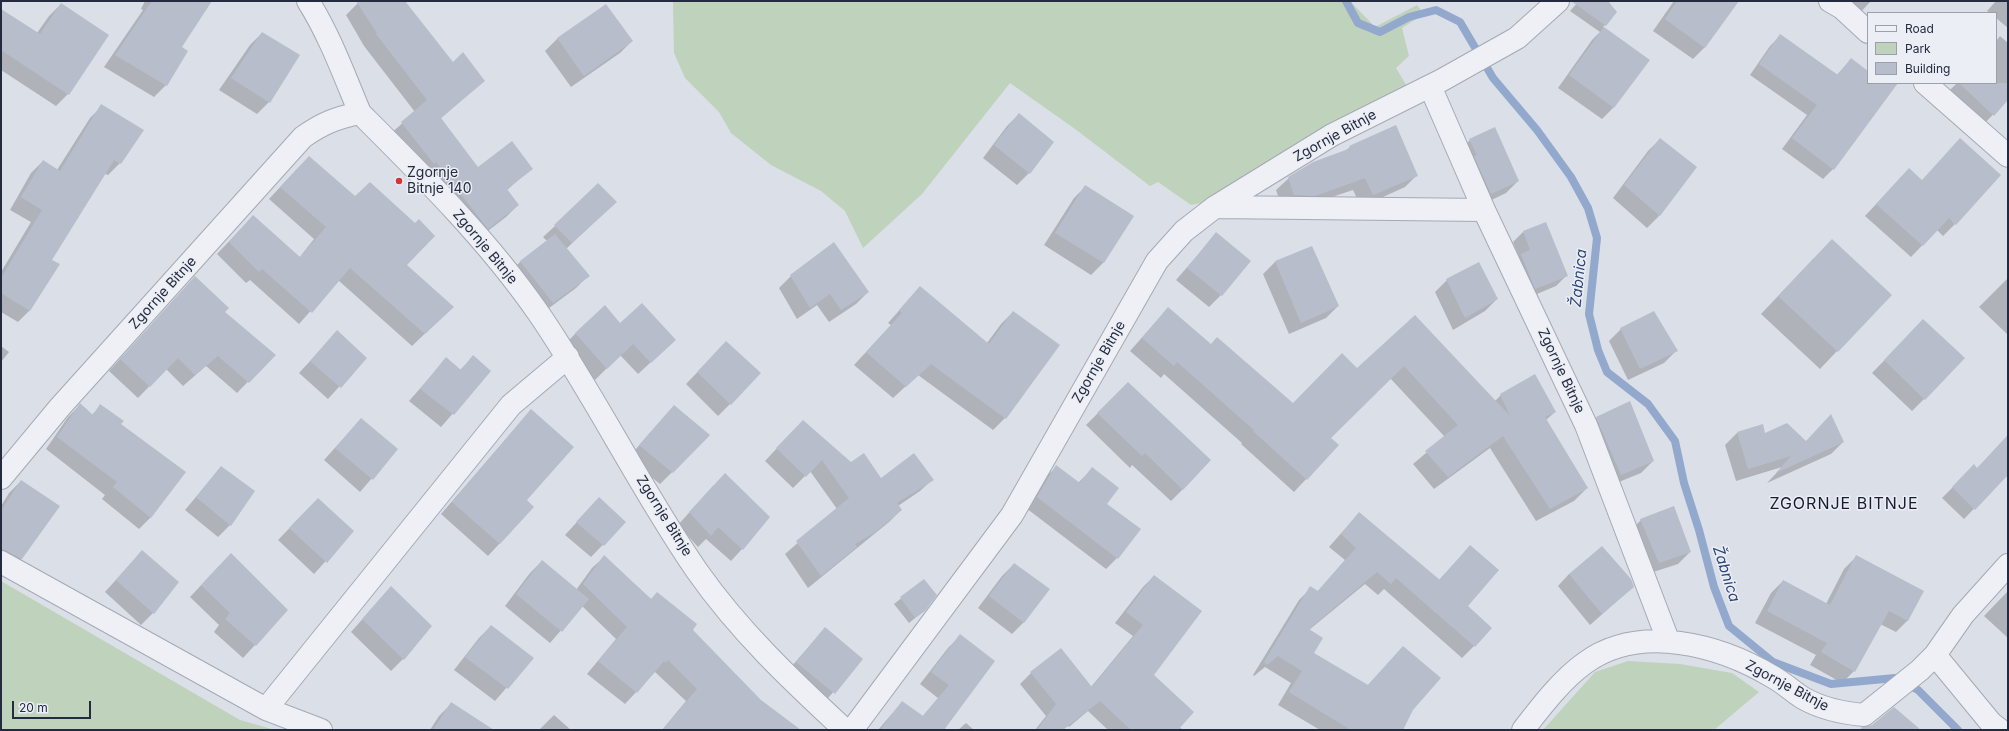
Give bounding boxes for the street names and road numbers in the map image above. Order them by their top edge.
street label: Zgornje Bitnje [1291,106,1379,166]
street label: Zgornje Bitnje [449,206,521,288]
street label: Zgornje Bitnje [126,253,200,333]
street label: Zgornje Bitnje [1069,318,1129,406]
street label: Zgornje Bitnje [1534,326,1588,416]
street label: Zgornje Bitnje [633,473,695,559]
street label: Zgornje Bitnje [1742,657,1832,715]

